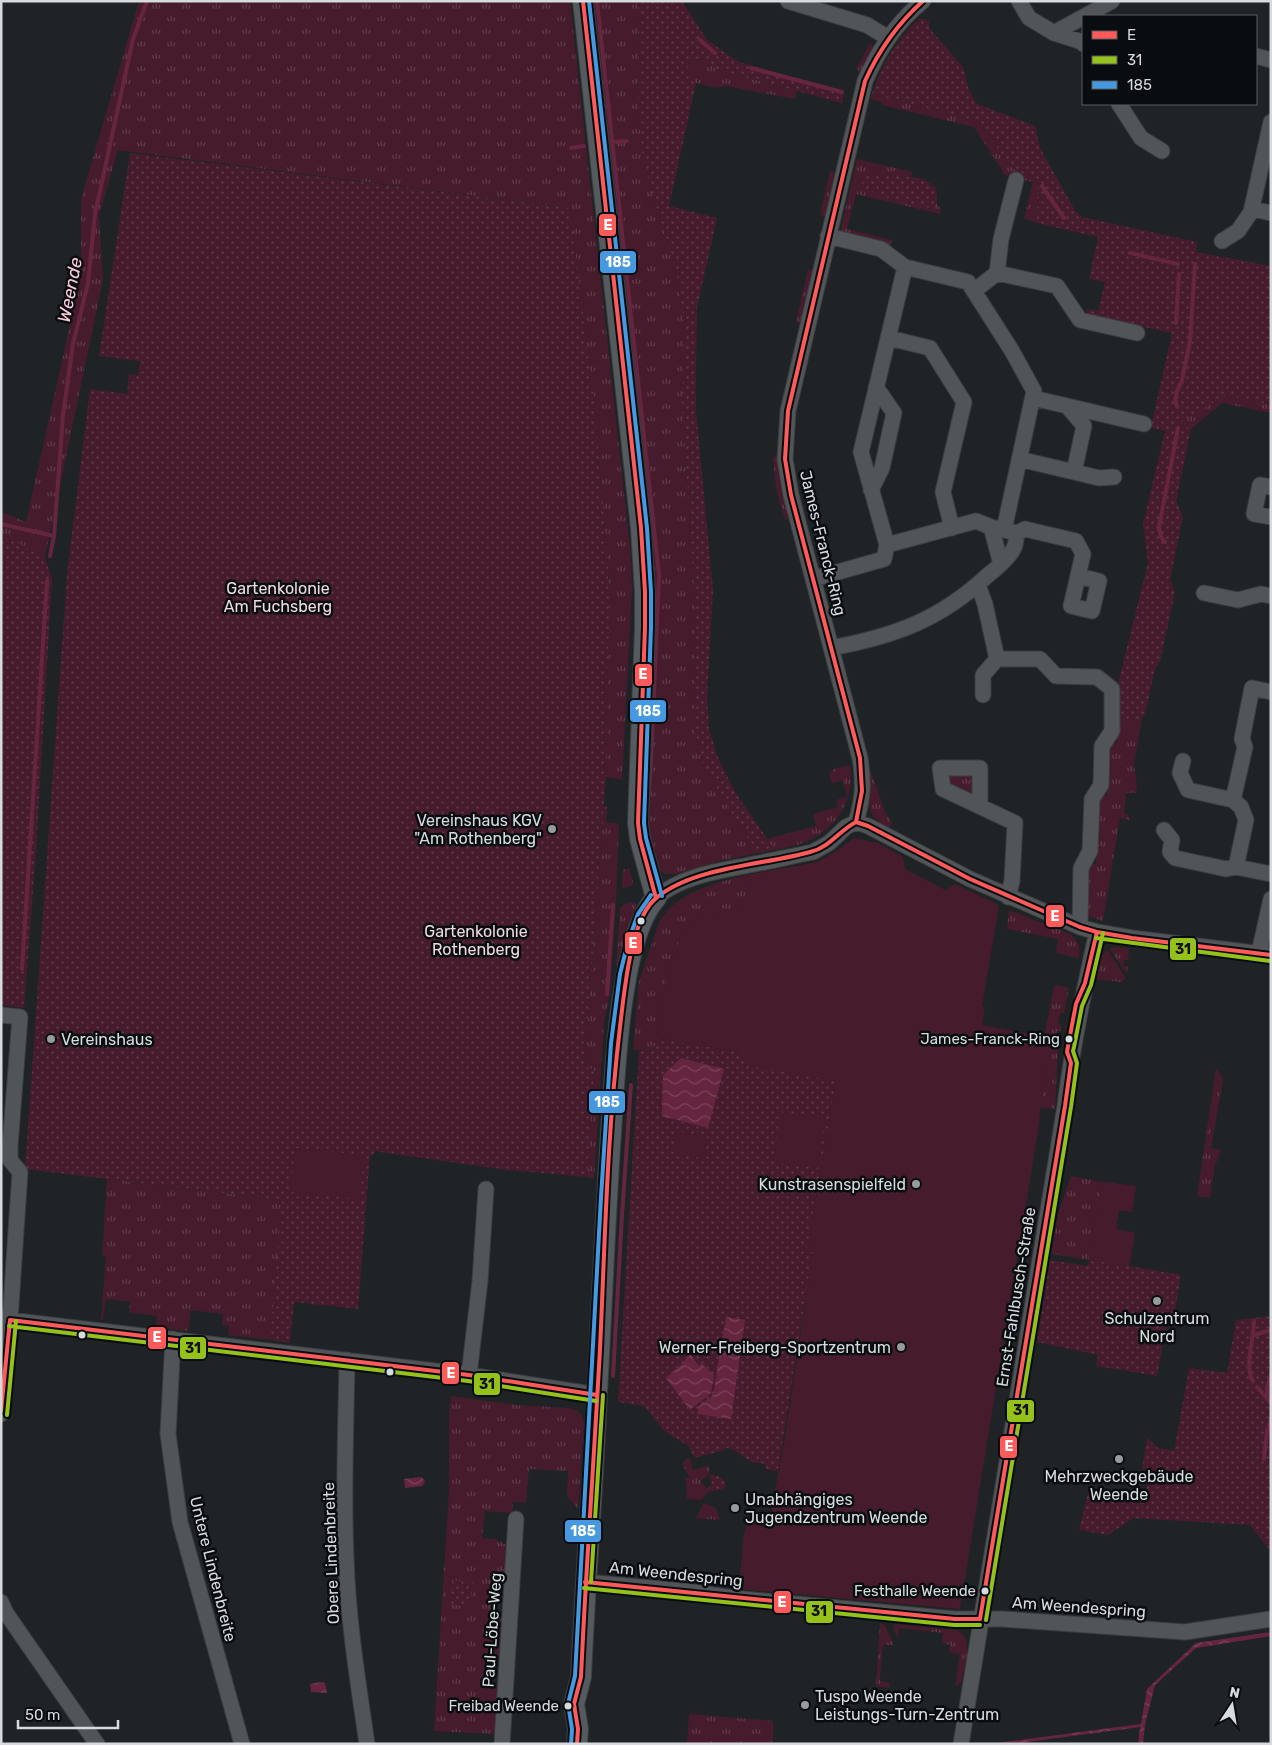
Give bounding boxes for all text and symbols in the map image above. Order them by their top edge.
legend [1082,15,1257,105]
text: E [1127,26,1136,44]
text: 31 [1127,51,1142,69]
text: 185 [1127,76,1152,94]
line badge: E [598,213,617,237]
text: E [604,217,613,234]
line badge: 185 [599,250,637,274]
text: 185 [605,254,631,271]
water label: Weende [53,256,87,324]
street label: James-Franck-Ring [796,468,850,618]
park label: Gartenkolonie Am Fuchsberg [224,579,332,616]
line badge: E [634,663,653,687]
text: E [639,666,648,683]
line badge: 185 [629,699,667,723]
text: 185 [635,703,661,720]
place label: Vereinshaus KGV "Am Rothenberg" [414,811,542,848]
marker: Vereinshaus KGV "Am Rothenberg" [546,823,558,835]
line badge: E [1045,904,1065,928]
text: E [1051,908,1060,925]
unlabelled marker [636,916,646,926]
park label: Gartenkolonie Rothenberg [424,922,528,959]
line badge: E [624,931,643,955]
text: E [629,935,638,952]
line badge: 31 [1169,937,1197,961]
text: 31 [1175,941,1191,958]
place label: Vereinshaus [61,1030,153,1049]
place label: James-Franck-Ring [920,1030,1060,1048]
marker: Vereinshaus [45,1033,57,1045]
marker: James-Franck-Ring [1064,1034,1074,1044]
line badge: 185 [588,1090,626,1114]
text: 185 [594,1094,620,1111]
place label: Kunstrasenspielfeld [759,1175,906,1194]
marker: Kunstrasenspielfeld [910,1178,922,1190]
street label: Ernst-Fahlbusch-Straße [992,1206,1040,1388]
marker: Schulzentrum Nord [1151,1295,1163,1307]
place label: Schulzentrum Nord [1105,1309,1209,1346]
line badge: E [147,1326,167,1350]
text: E [153,1329,162,1346]
unlabelled marker [77,1330,87,1340]
line badge: 31 [179,1336,207,1360]
place label: Werner-Freiberg-Sportzentrum [659,1338,891,1357]
text: 31 [185,1340,201,1357]
marker: Werner-Freiberg-Sportzentrum [895,1341,907,1353]
line badge: E [441,1361,460,1385]
text: E [447,1365,456,1382]
unlabelled marker [385,1367,395,1377]
line badge: 31 [473,1372,501,1396]
text: 31 [479,1376,495,1393]
line badge: 31 [1006,1399,1035,1423]
text: 31 [1013,1402,1029,1419]
line badge: E [999,1435,1018,1459]
text: E [1005,1438,1014,1455]
marker: Mehrzweckgebäude Weende [1113,1453,1125,1465]
place label: Mehrzweckgebäude Weende [1045,1467,1193,1504]
street label: Obere Lindenbreite [319,1481,343,1624]
place label: Unabhängiges Jugendzentrum Weende [745,1490,927,1527]
street label: Untere Lindenbreite [186,1494,240,1644]
marker: Unabhängiges Jugendzentrum Weende [729,1502,741,1514]
line badge: 185 [564,1519,602,1543]
text: 185 [570,1523,596,1540]
street label: Am Weendespring [608,1558,744,1590]
street label: Paul-Löbe-Weg [479,1572,505,1688]
place label: Festhalle Weende [854,1582,976,1600]
marker: Festhalle Weende [980,1586,990,1596]
line badge: E [773,1590,792,1614]
street label: Am Weendespring [1011,1593,1147,1621]
text: E [778,1594,787,1611]
line badge: 31 [805,1600,834,1624]
text: 31 [811,1603,827,1620]
north arrow [1207,1680,1257,1730]
text: N [1228,1683,1241,1702]
place label: Tuspo Weende Leistungs-Turn-Zentrum [815,1687,999,1724]
place label: Freibad Weende [448,1697,559,1715]
scale bar [18,1698,118,1730]
marker: Tuspo Weende Leistungs-Turn-Zentrum [799,1699,811,1711]
marker: Freibad Weende [563,1701,573,1711]
text: 50 m [25,1706,60,1724]

